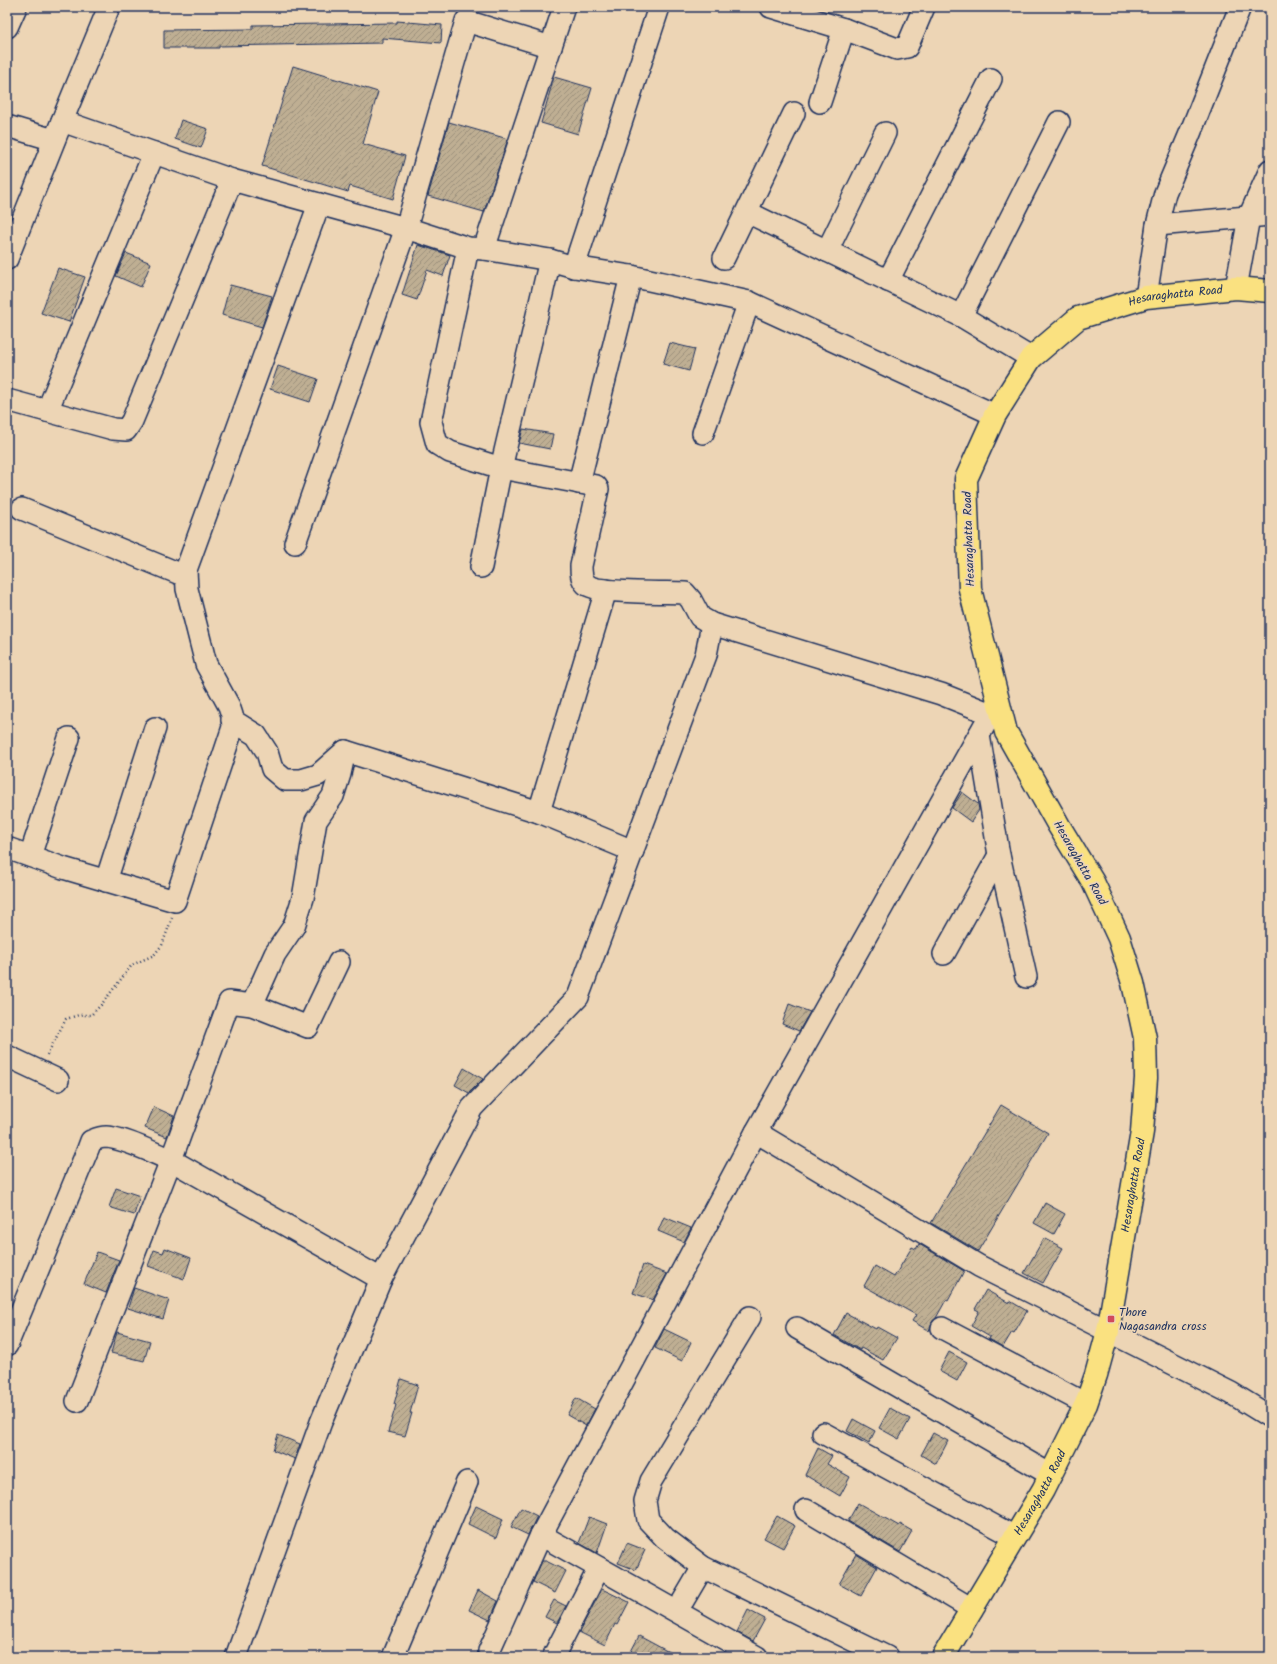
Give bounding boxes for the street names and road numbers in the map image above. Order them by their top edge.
street label: Hesaraghatta Road [1125,280,1224,312]
street label: Hesaraghatta Road [958,490,980,587]
street label: Hesaraghatta Road [1048,817,1113,910]
street label: Hesaraghatta Road [1116,1136,1150,1234]
street label: Hesaraghatta Road [1008,1445,1072,1539]

